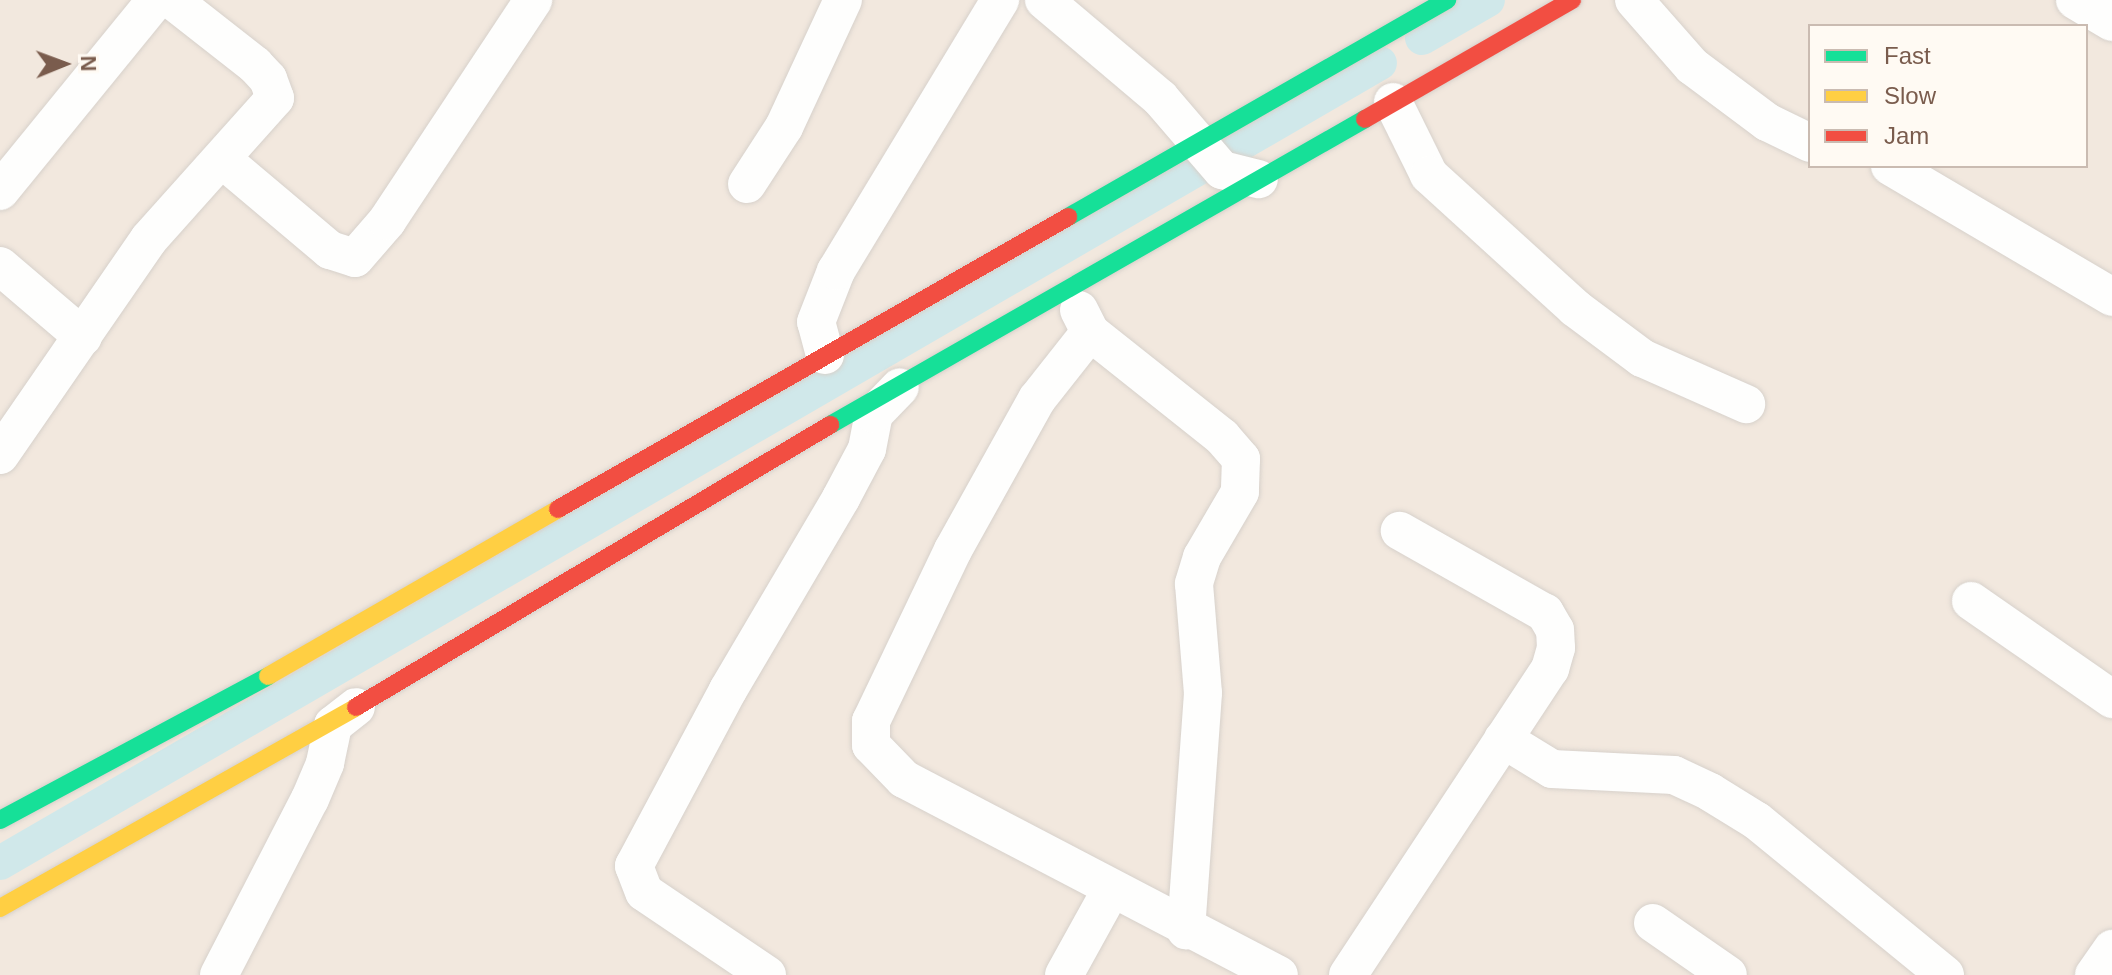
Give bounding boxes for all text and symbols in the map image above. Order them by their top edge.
north arrow [24,24,104,104]
legend [1808,24,2088,168]
text: Fast [1884,42,1931,69]
text: N [76,55,101,72]
text: Slow [1884,82,1936,109]
text: Jam [1884,122,1929,149]

